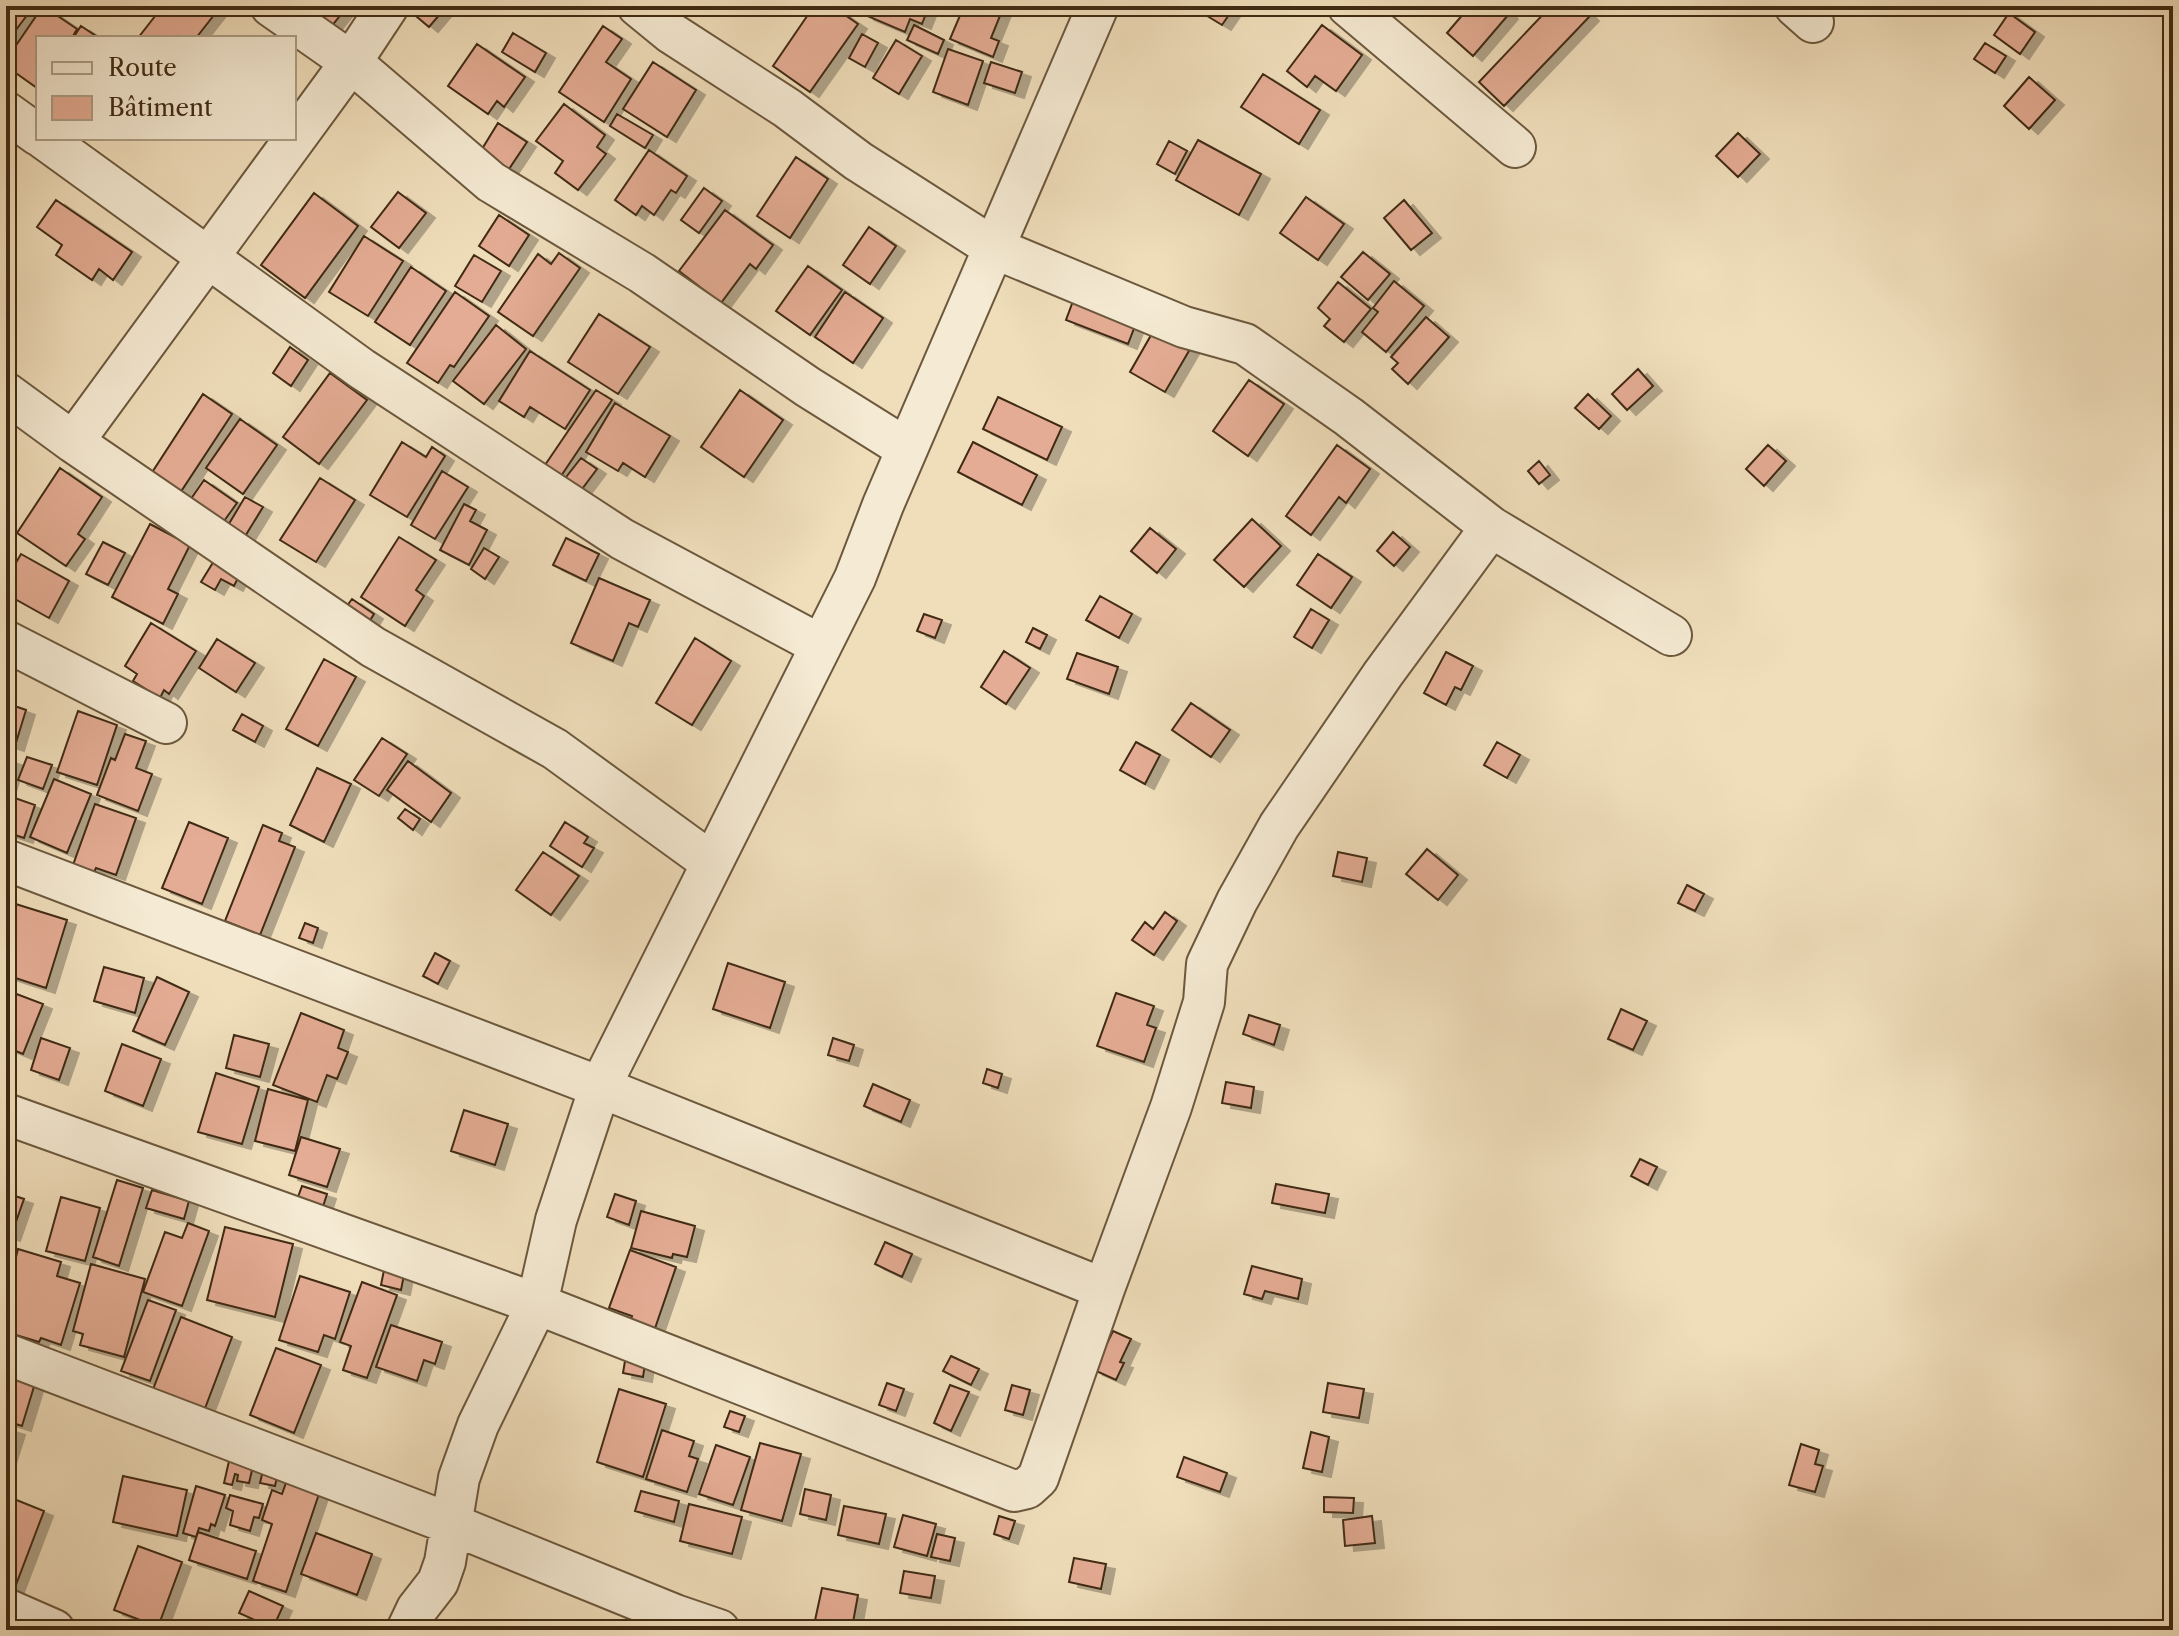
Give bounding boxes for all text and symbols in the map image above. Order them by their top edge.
legend [36,36,296,140]
text: Route [108,53,177,82]
text: Bâtiment [108,93,213,122]

